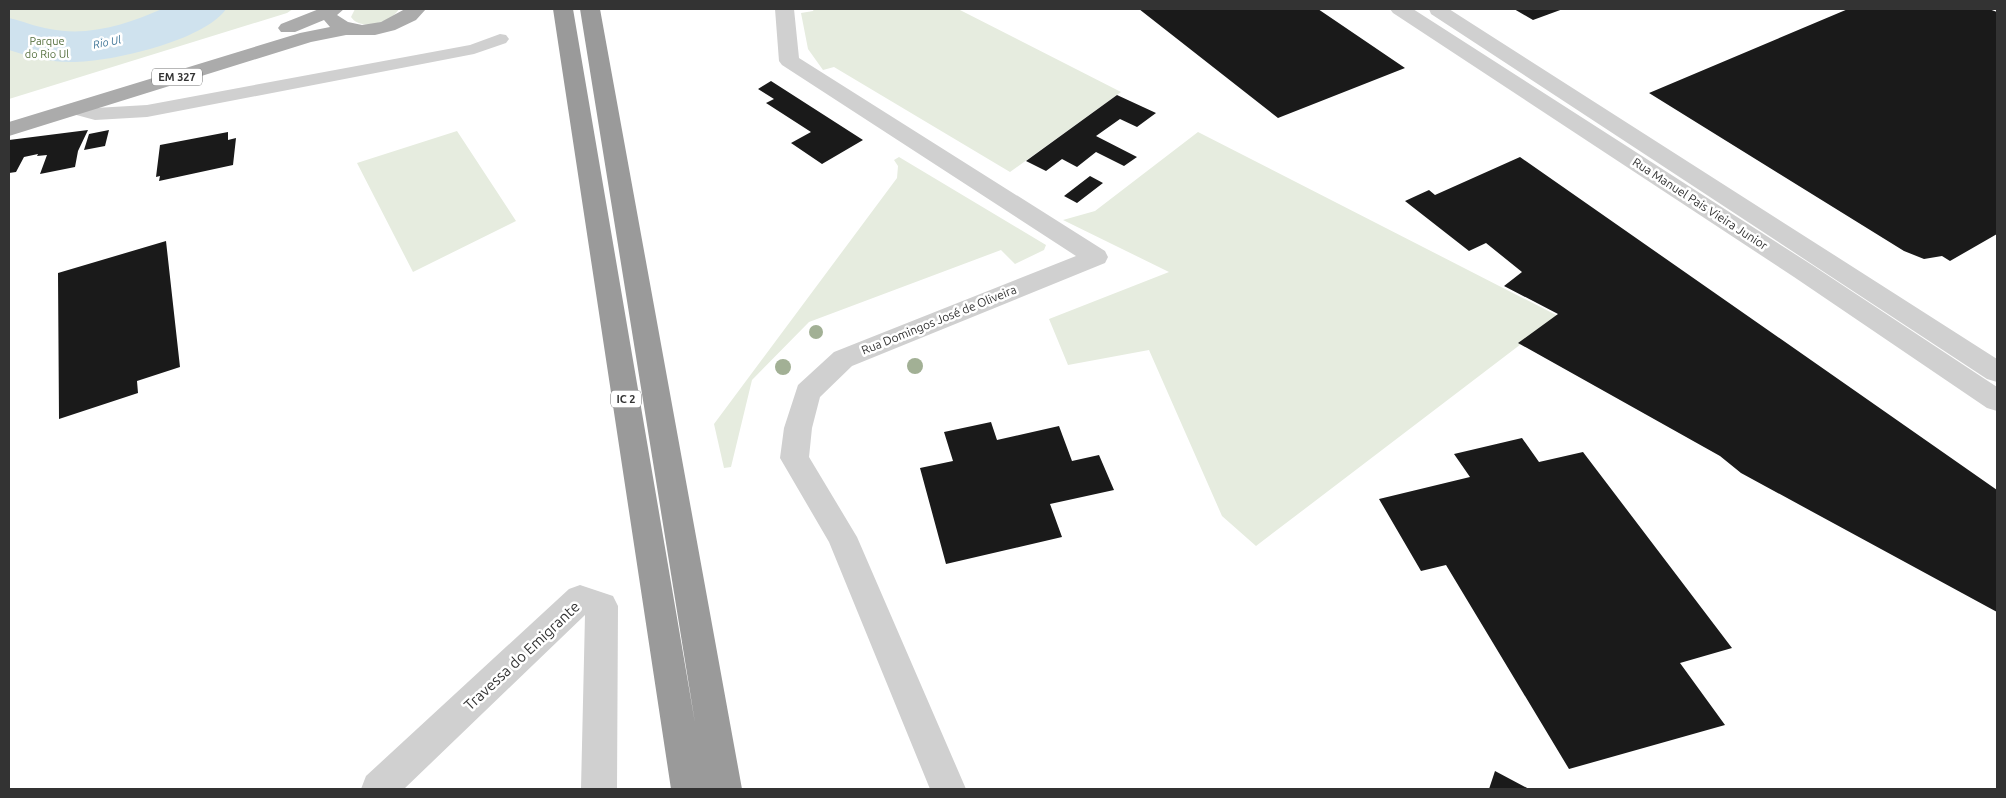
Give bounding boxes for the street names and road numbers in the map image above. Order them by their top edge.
road number: EM 327 [152,68,202,86]
street label: Rua Manuel Pais Vieira Junior [1630,155,1771,252]
street label: Rua Domingos José de Oliveira [859,282,1018,357]
road number: IC 2 [611,390,641,408]
street label: Travessa do Emigrante [460,598,583,714]

